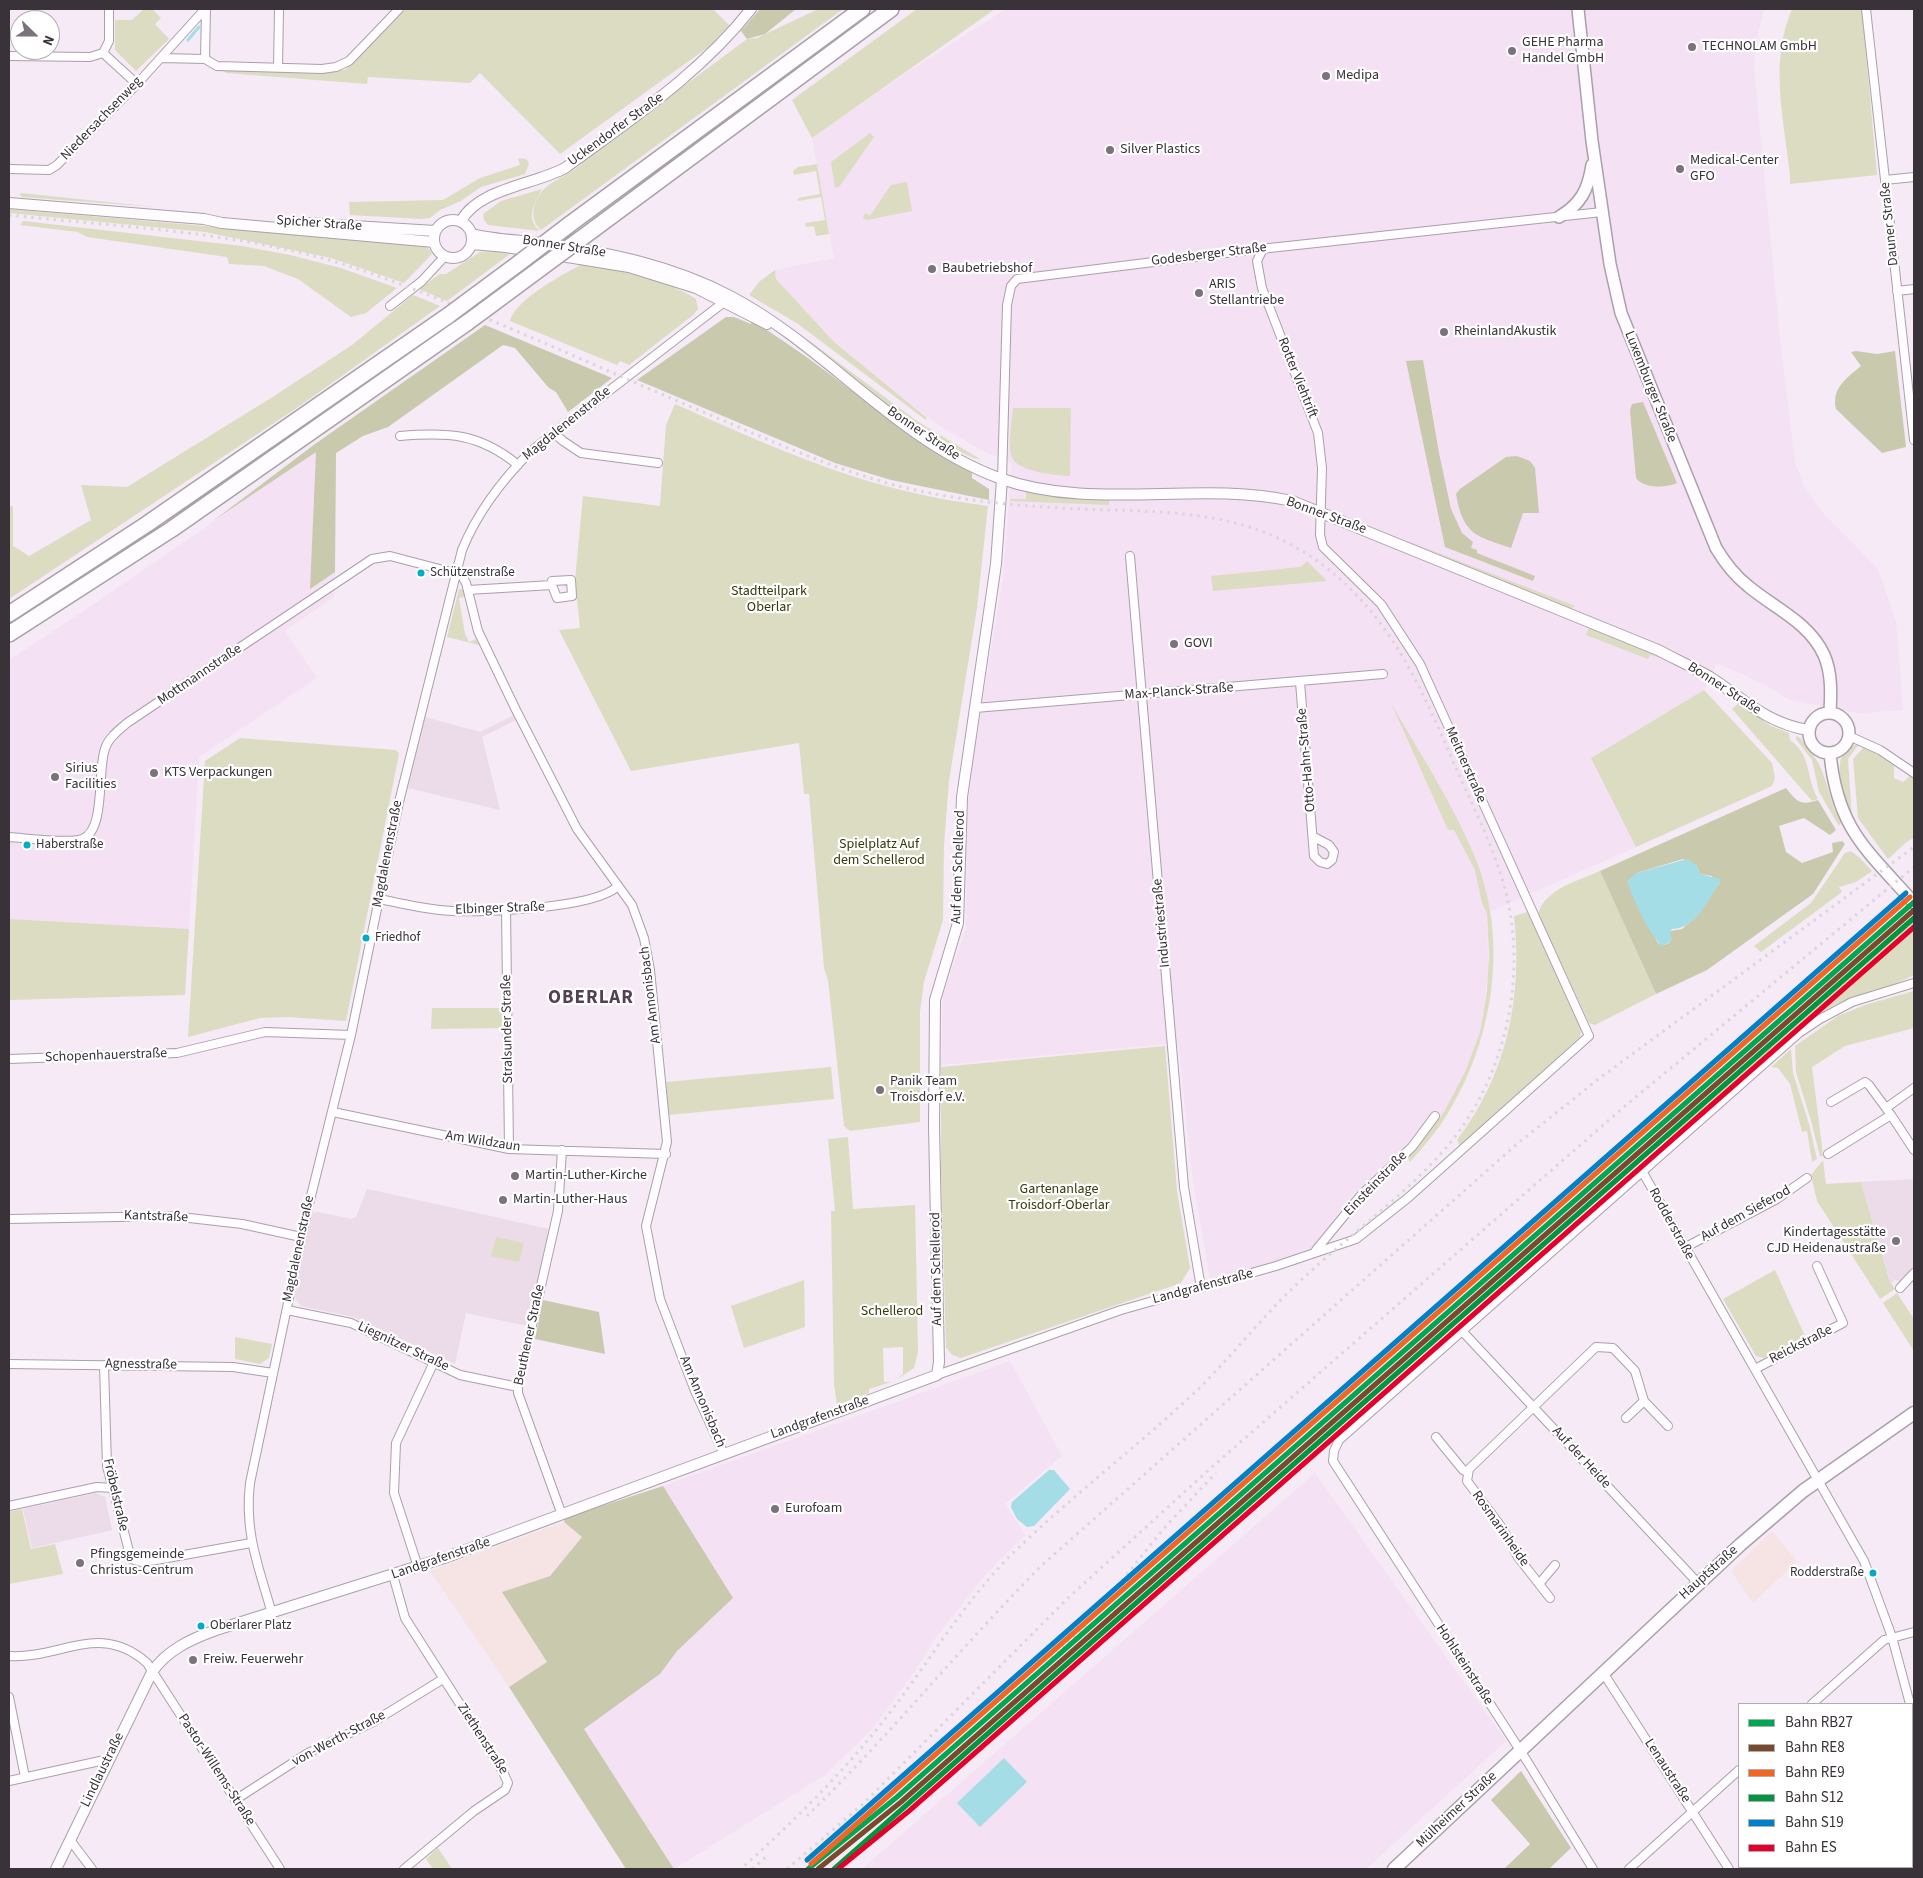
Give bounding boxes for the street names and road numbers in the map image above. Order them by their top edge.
street label: Niedersachsenweg [58,74,146,164]
street label: Uckendorfer Straße [565,90,667,170]
street label: Dauner Straße [1877,181,1903,267]
street label: Spicher Straße [276,213,362,235]
street label: Bonner Straße [521,232,607,262]
street label: Godesberger Straße [1150,240,1268,270]
street label: Luxemburger Straße [1620,329,1680,445]
street label: Rotter Viehtrift [1273,335,1321,421]
street label: Magdalenenstraße [520,383,614,465]
street label: Bonner Straße [883,403,963,465]
street label: Bonner Straße [1284,494,1368,538]
street label: Mottmannstraße [155,641,245,709]
street label: Bonner Straße [1684,659,1764,719]
street label: Max-Planck-Straße [1124,680,1234,704]
street label: Otto-Hahn-Straße [1294,707,1320,813]
street label: Meitnerstraße [1441,724,1489,806]
street label: Magdalenenstraße [369,799,407,909]
street label: Auf dem Schellerod [949,810,969,924]
street label: Industriestraße [1150,878,1174,968]
street label: Elbinger Straße [455,899,545,919]
street label: Am Annonisbach [637,945,665,1045]
street label: Stralsunder Straße [499,974,517,1084]
street label: Schopenhauerstraße [45,1045,167,1067]
street label: Am Wildzaun [444,1128,522,1156]
street label: Einsteinstraße [1341,1148,1411,1220]
street label: Auf dem Sieferod [1698,1182,1794,1246]
street label: Rodderstraße [1644,1185,1698,1263]
street label: Magdalenenstraße [279,1194,319,1304]
street label: Kantstraße [124,1207,188,1227]
street label: Auf dem Schellerod [928,1212,946,1326]
street label: Landgrafenstraße [1151,1266,1255,1308]
street label: Beuthener Straße [511,1283,549,1387]
street label: Liegnitzer Straße [355,1319,451,1375]
street label: Reickstraße [1767,1322,1835,1368]
street label: Am Annonisbach [675,1354,729,1450]
street label: Agnesstraße [105,1356,177,1374]
street label: Landgrafenstraße [769,1392,871,1444]
street label: Auf der Heide [1548,1424,1614,1492]
street label: Fröbelstraße [98,1457,132,1533]
street label: Rosmarinheide [1468,1488,1532,1570]
street label: Landgrafenstraße [389,1534,493,1584]
street label: Hauptstraße [1676,1542,1742,1604]
street label: Hohlsteinstraße [1432,1621,1496,1709]
street label: Ziethenstraße [453,1700,511,1778]
street label: von-Werth-Straße [289,1707,389,1771]
street label: Pastor-Willems-Straße [174,1711,258,1829]
street label: Lindlaustraße [78,1730,128,1810]
street label: Lenaustraße [1640,1736,1694,1806]
street label: Mülheimer Straße [1413,1768,1501,1852]

